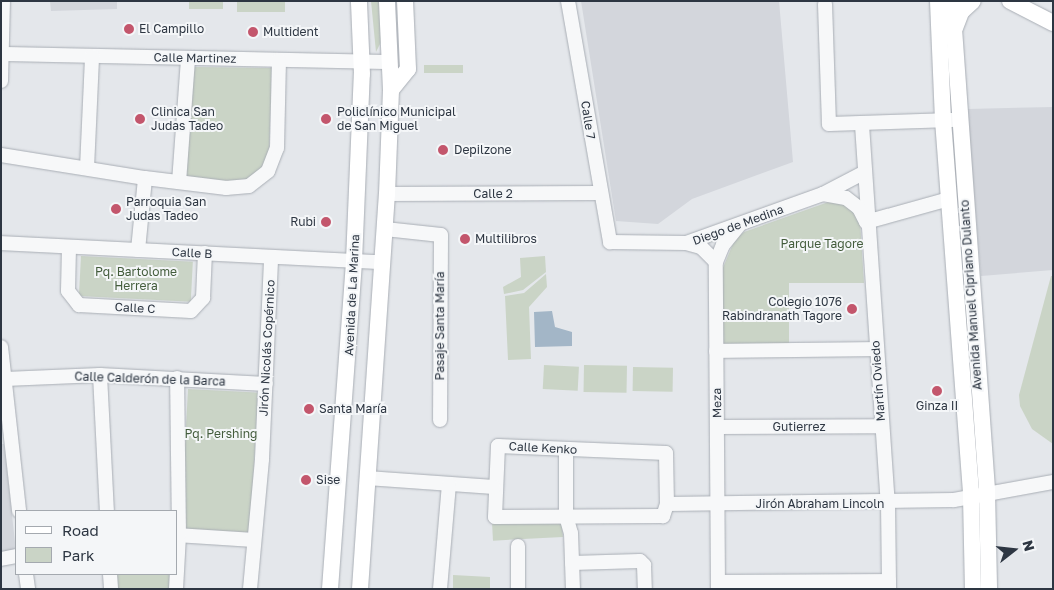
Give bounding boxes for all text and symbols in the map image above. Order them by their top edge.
place label: El Campillo [139,22,204,36]
marker: El Campillo [123,23,135,35]
place label: Multident [263,25,319,39]
marker: Multident [247,26,259,38]
street label: Calle Martinez [153,50,237,66]
street label: Calle 7 [578,100,598,140]
place label: Clinica San Judas Tadeo [151,105,223,133]
place label: Policlínico Municipal de San Miguel [337,105,456,133]
marker: Clinica San Judas Tadeo [133,112,147,126]
marker: Policlínico Municipal de San Miguel [319,112,333,126]
marker: Depilzone [436,143,450,157]
place label: Depilzone [454,143,512,157]
street label: Calle 2 [473,187,513,201]
place label: Parroquia San Judas Tadeo [126,195,206,223]
street label: Avenida Manuel Cipriano Dulanto [957,199,985,391]
street label: Diego de Medina [691,202,785,248]
marker: Parroquia San Judas Tadeo [110,203,122,215]
place label: Rubi [290,215,316,229]
marker: Rubi [320,216,332,228]
place label: Multilibros [475,232,537,246]
marker: Multilibros [459,233,471,245]
street label: Avenida de La Marina [342,234,362,356]
park label: Parque Tagore [781,237,863,251]
street label: Calle B [171,245,213,261]
park label: Pq. Bartolome Herrera [95,265,177,293]
street label: Pasaje Santa María [433,272,447,380]
street label: Jirón Nicolás Copérnico [256,279,278,417]
place label: Colegio 1076 Rabindranath Tagore [722,295,842,323]
street label: Calle C [114,300,156,316]
marker: Colegio 1076 Rabindranath Tagore [846,303,858,315]
street label: Martín Oviedo [868,340,888,422]
street label: Calle Calderón de la Barca [74,369,226,389]
marker: Ginza II [931,385,943,397]
street label: Meza [710,388,724,418]
place label: Ginza II [916,399,958,413]
place label: Santa María [319,402,387,416]
marker: Santa María [303,403,315,415]
street label: Gutierrez [772,420,826,434]
park label: Pq. Pershing [185,427,257,441]
street label: Calle Kenko [508,439,578,457]
place label: Sise [316,473,340,487]
marker: Sise [300,474,312,486]
street label: Jirón Abraham Lincoln [756,497,884,511]
legend [15,510,178,575]
text: Road [62,521,99,539]
north arrow [989,525,1039,575]
text: N [1019,538,1039,553]
text: Park [62,546,94,564]

